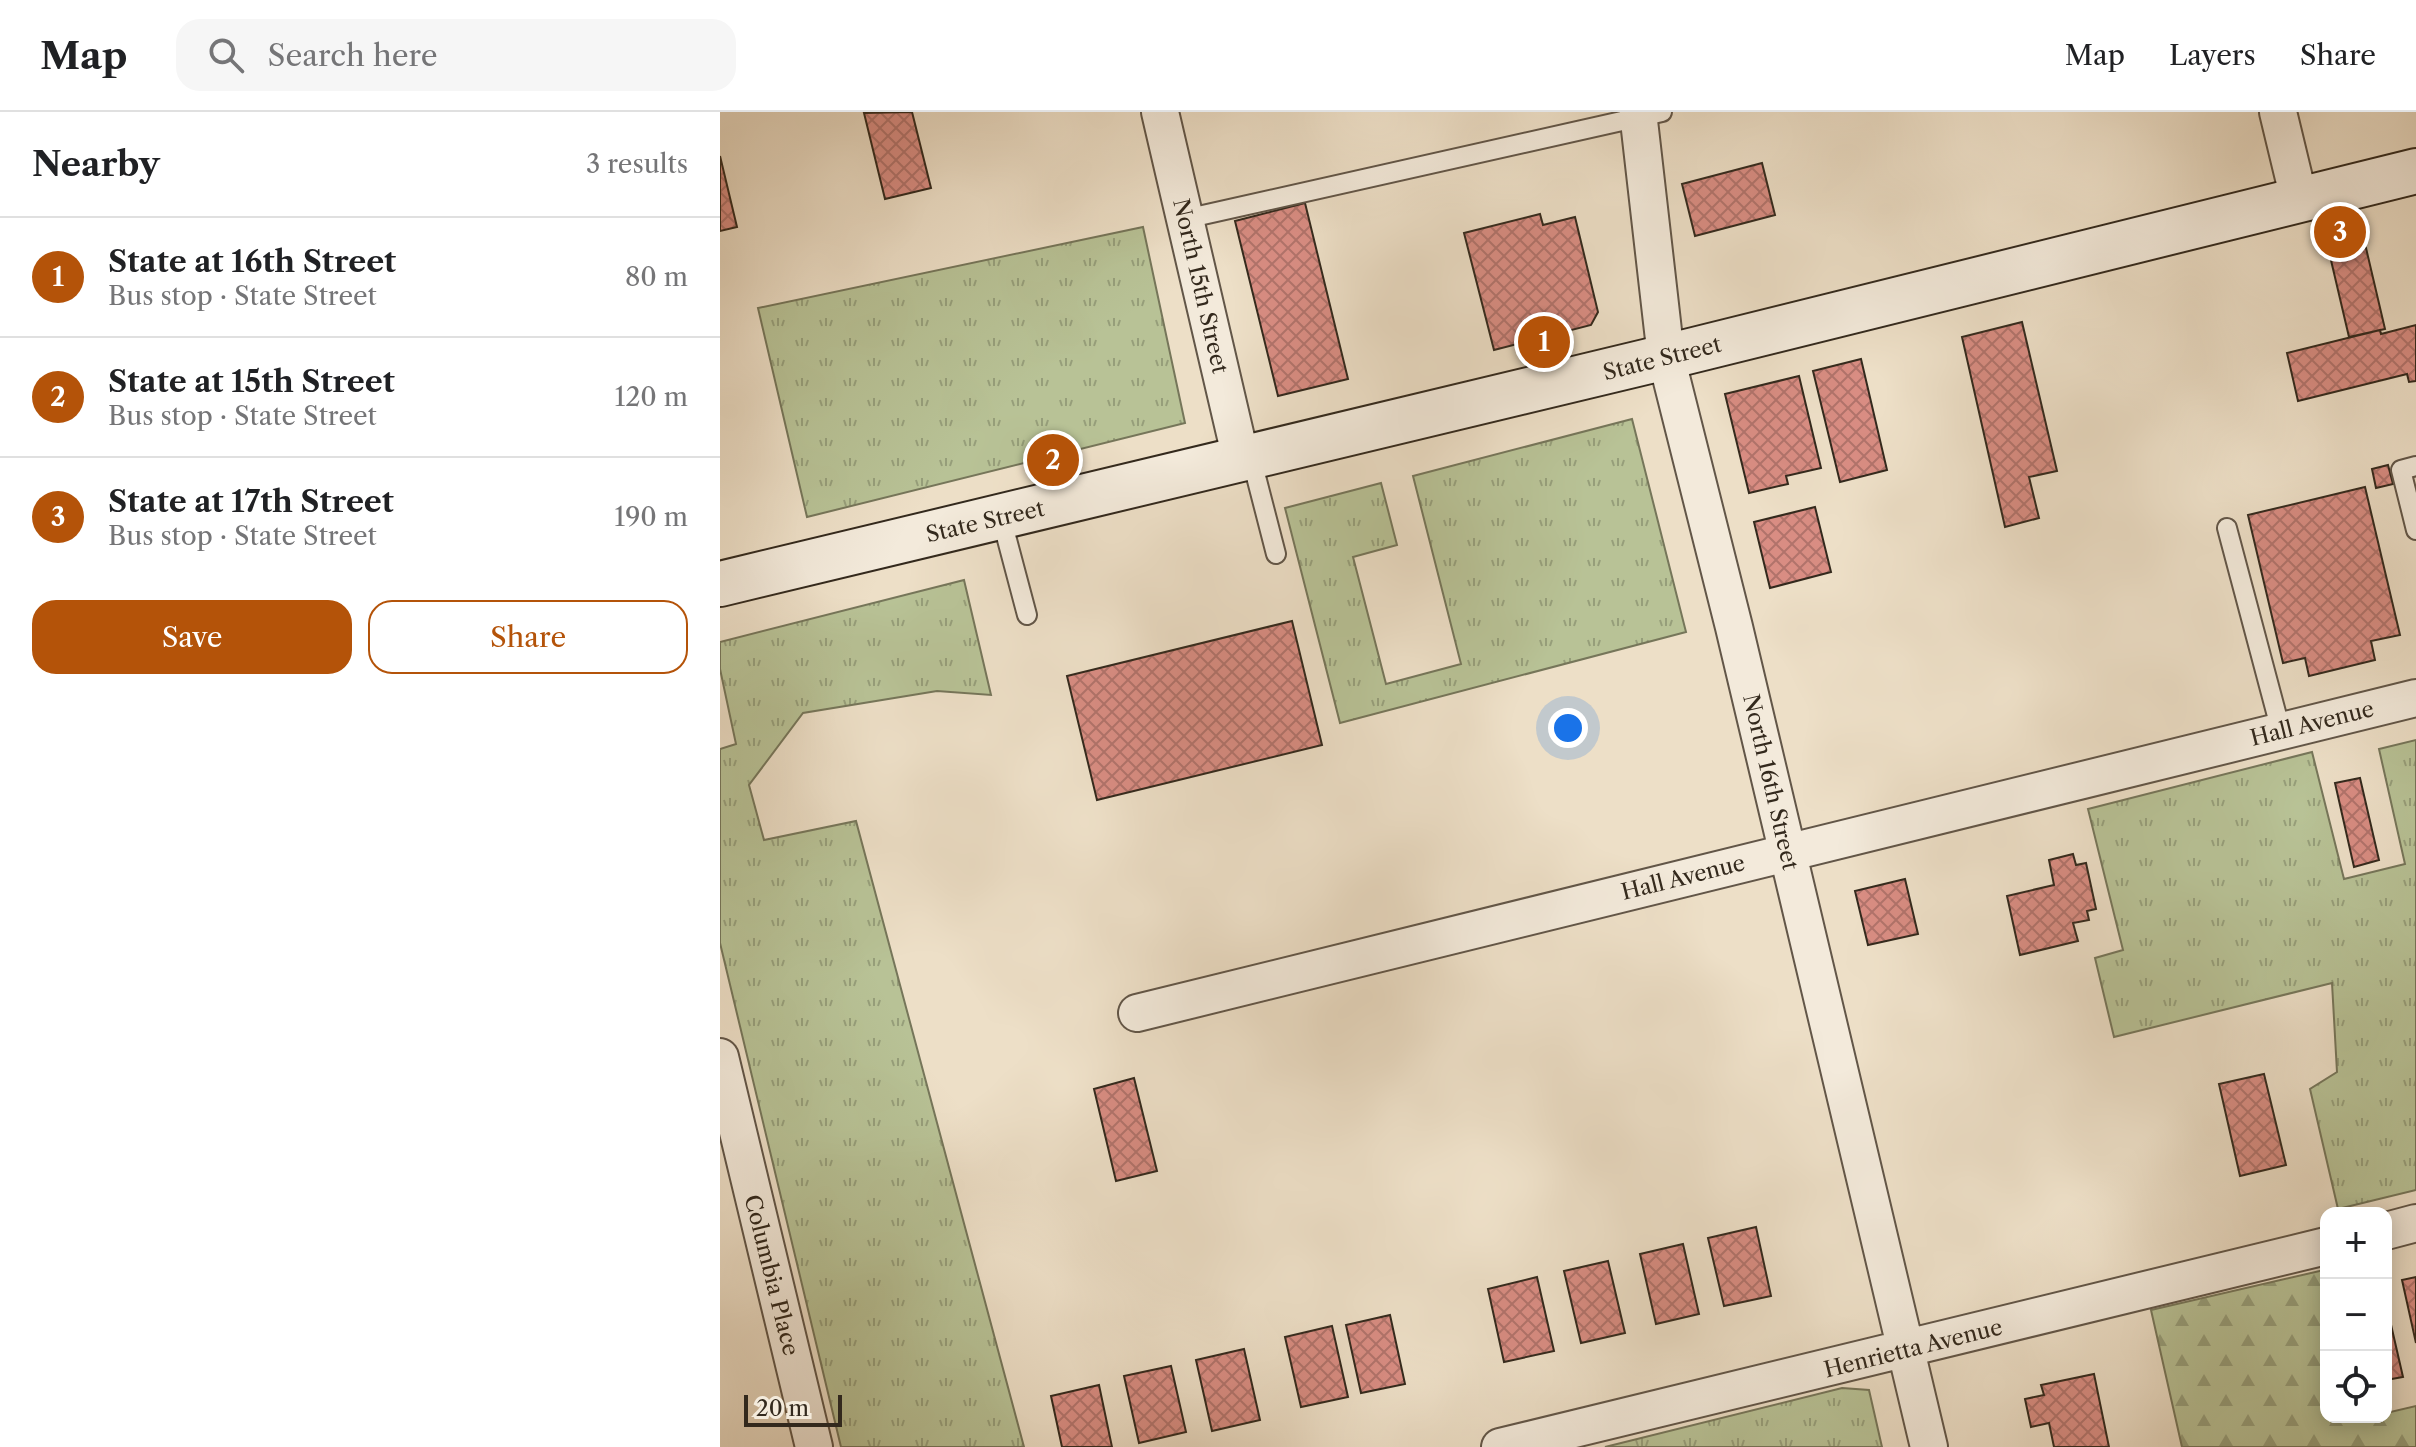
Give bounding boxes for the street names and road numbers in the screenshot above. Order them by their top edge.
street label: North 15th Street [1167,196,1234,376]
street label: State Street [1600,331,1724,386]
street label: State Street [923,495,1047,548]
street label: North 16th Street [1737,692,1804,873]
street label: Hall Avenue [2247,695,2377,752]
street label: Hall Avenue [1618,849,1748,906]
street label: Columbia Place [738,1192,805,1358]
street label: Henrietta Avenue [1821,1313,2005,1384]

